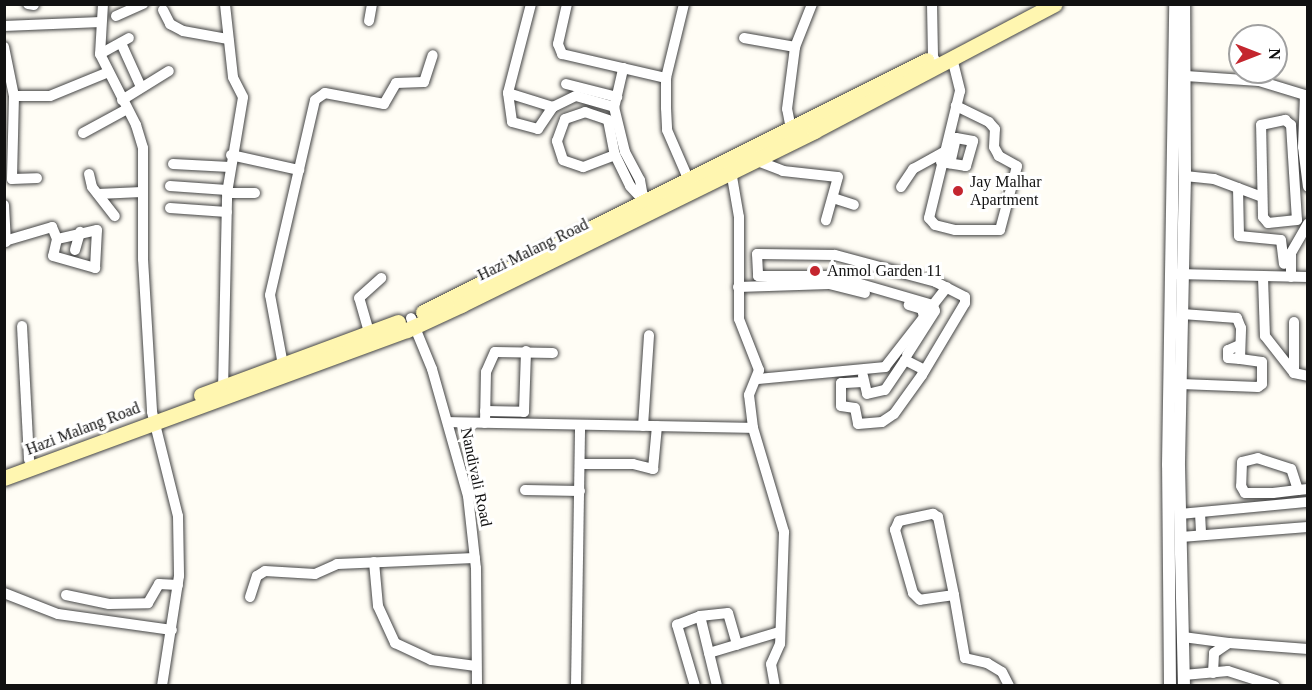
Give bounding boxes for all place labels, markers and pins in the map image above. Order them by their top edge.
place label: Jay Malhar Apartment [970,172,1042,210]
marker: Jay Malhar Apartment [951,184,965,198]
place label: Anmol Garden 11 [827,261,942,281]
marker: Anmol Garden 11 [808,264,822,278]

